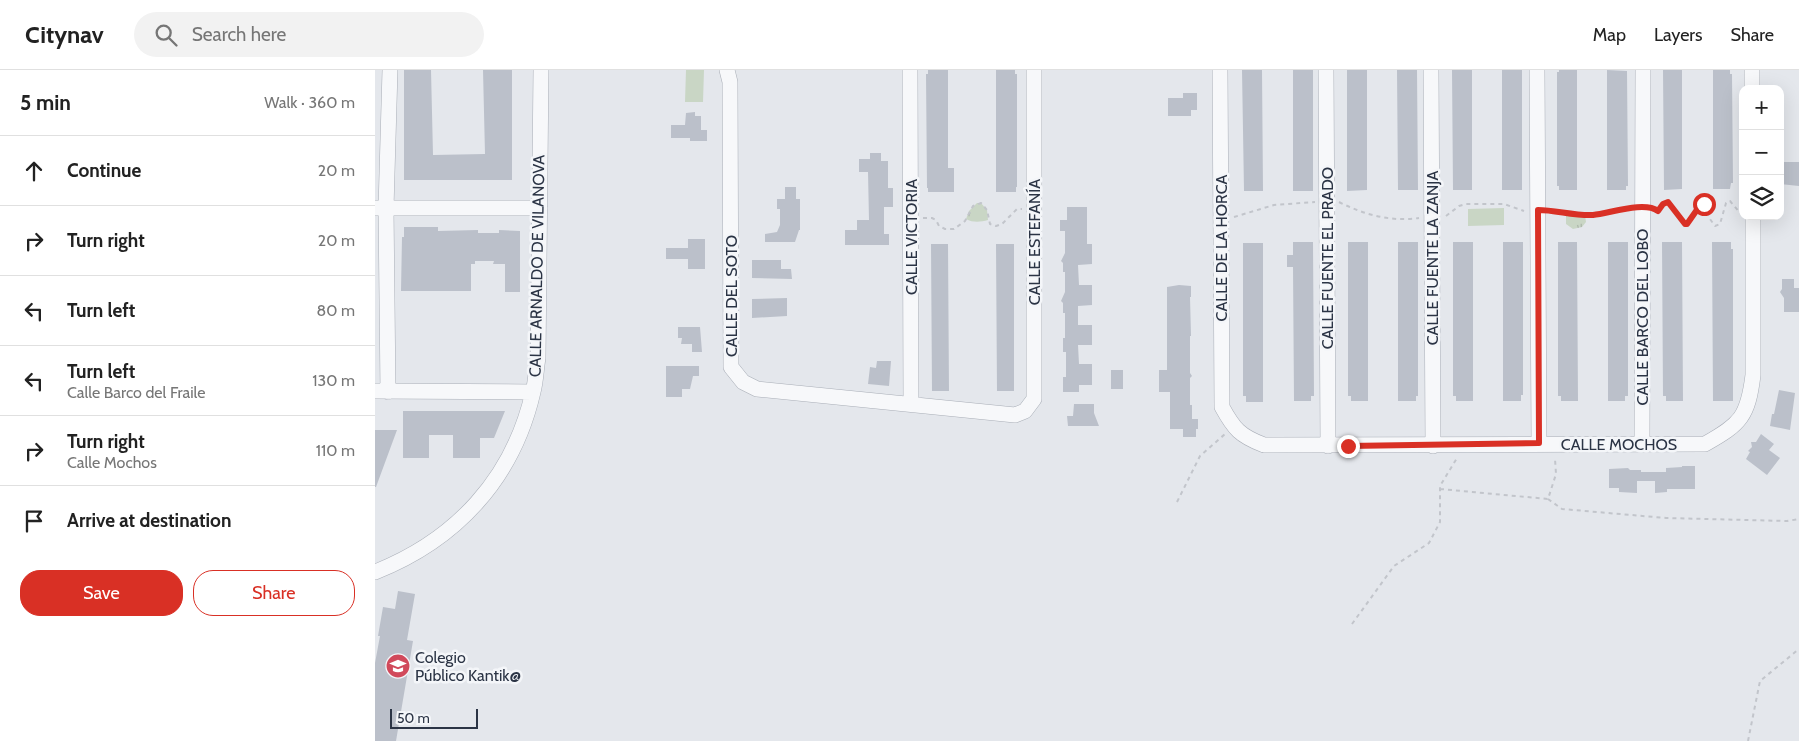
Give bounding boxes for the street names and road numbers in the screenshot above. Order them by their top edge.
street label: CALLE ARNALDO DE VILANOVA [526,154,548,377]
street label: CALLE FUENTE EL PRADO [1318,167,1337,349]
street label: CALLE FUENTE LA ZANJA [1423,171,1442,345]
street label: CALLE DE LA HORCA [1212,174,1231,321]
street label: CALLE VICTORIA [902,179,921,295]
street label: CALLE ESTEFANÍA [1025,179,1044,305]
street label: CALLE BARCO DEL LOBO [1633,229,1652,405]
street label: CALLE DEL SOTO [722,235,741,357]
street label: CALLE MOCHOS [1561,435,1677,454]

